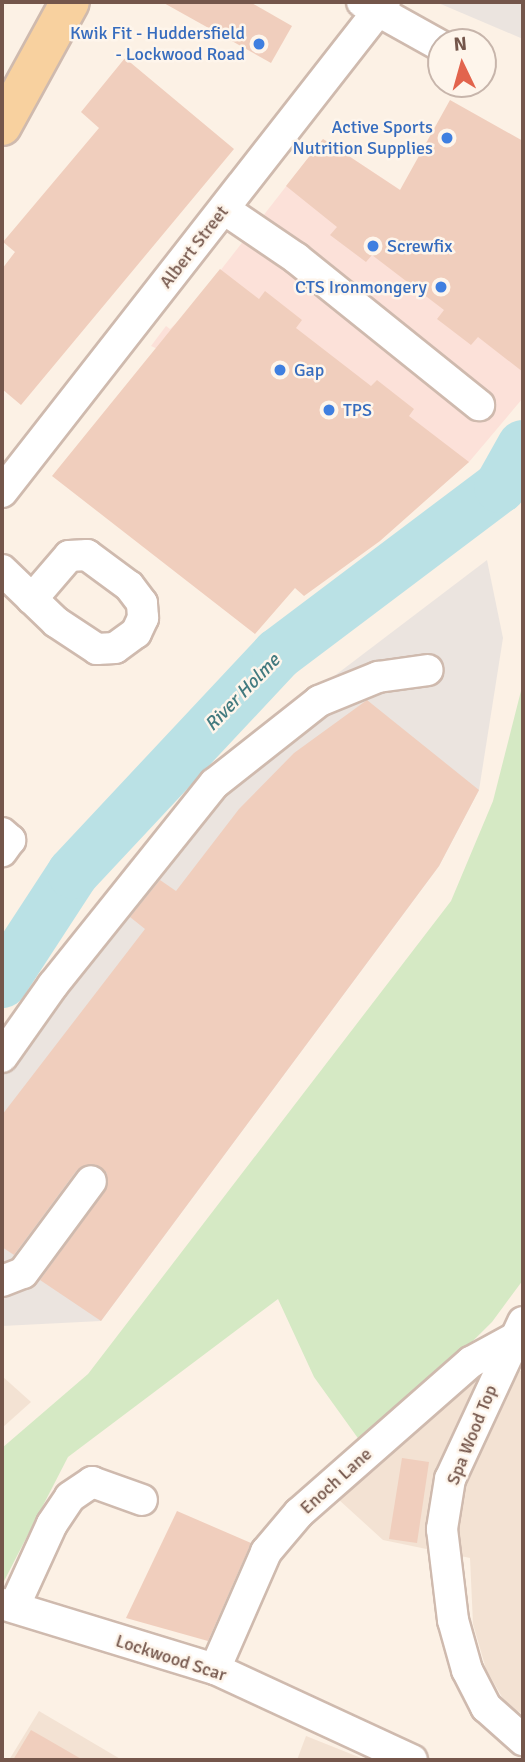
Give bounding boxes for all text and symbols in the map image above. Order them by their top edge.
place label: Kwik Fit - Huddersfield - Lockwood Road [70,23,245,66]
north arrow [427,28,497,98]
text: N [453,32,468,57]
marker: Kwik Fit - Huddersfield - Lockwood Road [251,36,267,52]
place label: Active Sports Nutrition Supplies [293,117,433,160]
marker: Active Sports Nutrition Supplies [439,130,455,146]
street label: Albert Street [155,201,233,293]
place label: Screwfix [387,235,452,257]
marker: Screwfix [365,238,381,254]
place label: CTS Ironmongery [295,276,427,298]
marker: CTS Ironmongery [433,279,449,295]
place label: Gap [294,359,324,381]
marker: Gap [272,362,288,378]
place label: TPS [343,399,372,421]
marker: TPS [321,402,337,418]
water label: River Holme [201,650,285,736]
street label: Spa Wood Top [442,1382,502,1488]
street label: Enoch Lane [296,1443,376,1519]
street label: Lockwood Scar [113,1630,229,1686]

